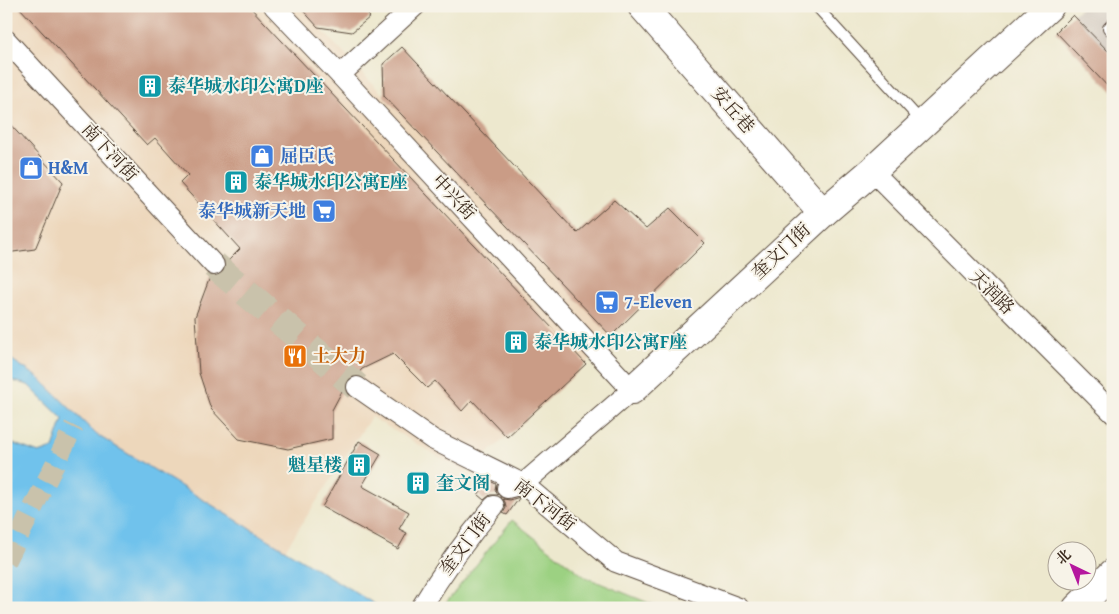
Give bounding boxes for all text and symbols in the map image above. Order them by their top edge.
place label: 泰华城水印公寓D座 [168,72,324,99]
building icon: 泰华城水印公寓D座 [137,73,163,99]
street label: 安丘巷 [705,80,761,139]
street label: 南下河街 [76,116,145,187]
place label: 屈臣氏 [280,142,334,169]
shop icon: 屈臣氏 [249,143,275,169]
place label: H&M [48,154,89,181]
shop icon: H&M [18,155,44,181]
place label: 泰华城水印公寓E座 [254,168,408,195]
street label: 中兴街 [426,168,483,226]
building icon: 泰华城水印公寓E座 [223,169,249,195]
place label: 泰华城新天地 [198,197,306,224]
supermarket icon: 泰华城新天地 [311,198,337,224]
street label: 奎文门街 [745,216,816,285]
street label: 天润路 [964,263,1021,320]
place label: 7-Eleven [624,288,693,315]
supermarket icon: 7-Eleven [594,289,620,315]
place label: 泰华城水印公寓F座 [534,328,687,355]
building icon: 泰华城水印公寓F座 [503,329,529,355]
place label: 土大力 [312,342,366,369]
restaurant icon: 土大力 [282,343,308,369]
place label: 魁星楼 [288,451,342,478]
building icon: 魁星楼 [346,452,372,478]
place label: 奎文阁 [436,469,490,496]
building icon: 奎文阁 [405,470,431,496]
street label: 南下河街 [509,472,582,537]
street label: 奎文门街 [432,507,497,581]
north arrow [1046,542,1096,592]
text: 北 [1051,544,1075,569]

